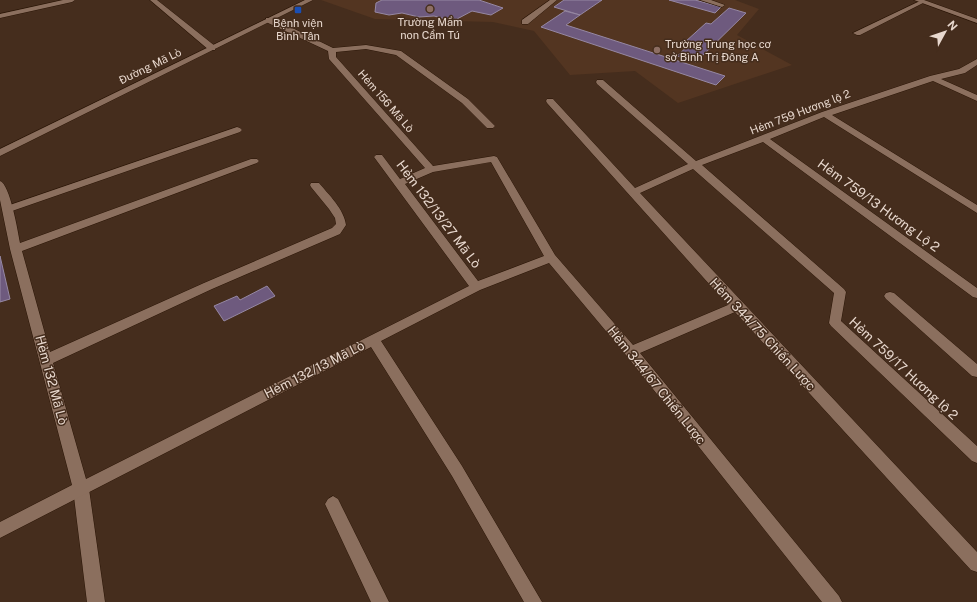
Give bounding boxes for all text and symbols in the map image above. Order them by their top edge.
marker: Trường Mầm non Cẩm Tú [425,4,435,14]
marker: Bệnh viện Bình Tân [293,5,303,15]
north arrow [925,12,965,52]
place label: Trường Mầm non Cẩm Tú [397,16,463,41]
place label: Bệnh viện Bình Tân [273,17,323,42]
text: N [945,18,960,33]
place label: Trường Trung học cơ sở Bình Trị Đông A [665,38,772,63]
marker: Trường Trung học cơ sở Bình Trị Đông A [652,45,662,55]
street label: Đường Mã Lò [117,46,183,86]
street label: Hẻm 156 Mã Lò [356,67,416,135]
street label: Hẻm 759 Hương lộ 2 [748,87,852,137]
street label: Hẻm 759/13 Hương Lộ 2 [815,156,943,255]
street label: Hẻm 132/13/27 Mã Lò [393,158,484,271]
street label: Hẻm 344/75 Chiến Lược [707,275,819,394]
street label: Hẻm 759/17 Hương lộ 2 [846,314,961,423]
street label: Hẻm 344/67 Chiến Lược [604,323,709,447]
street label: Hẻm 132 Mã Lò [32,334,71,427]
street label: Hẻm 132/13 Mã Lò [262,338,367,401]

